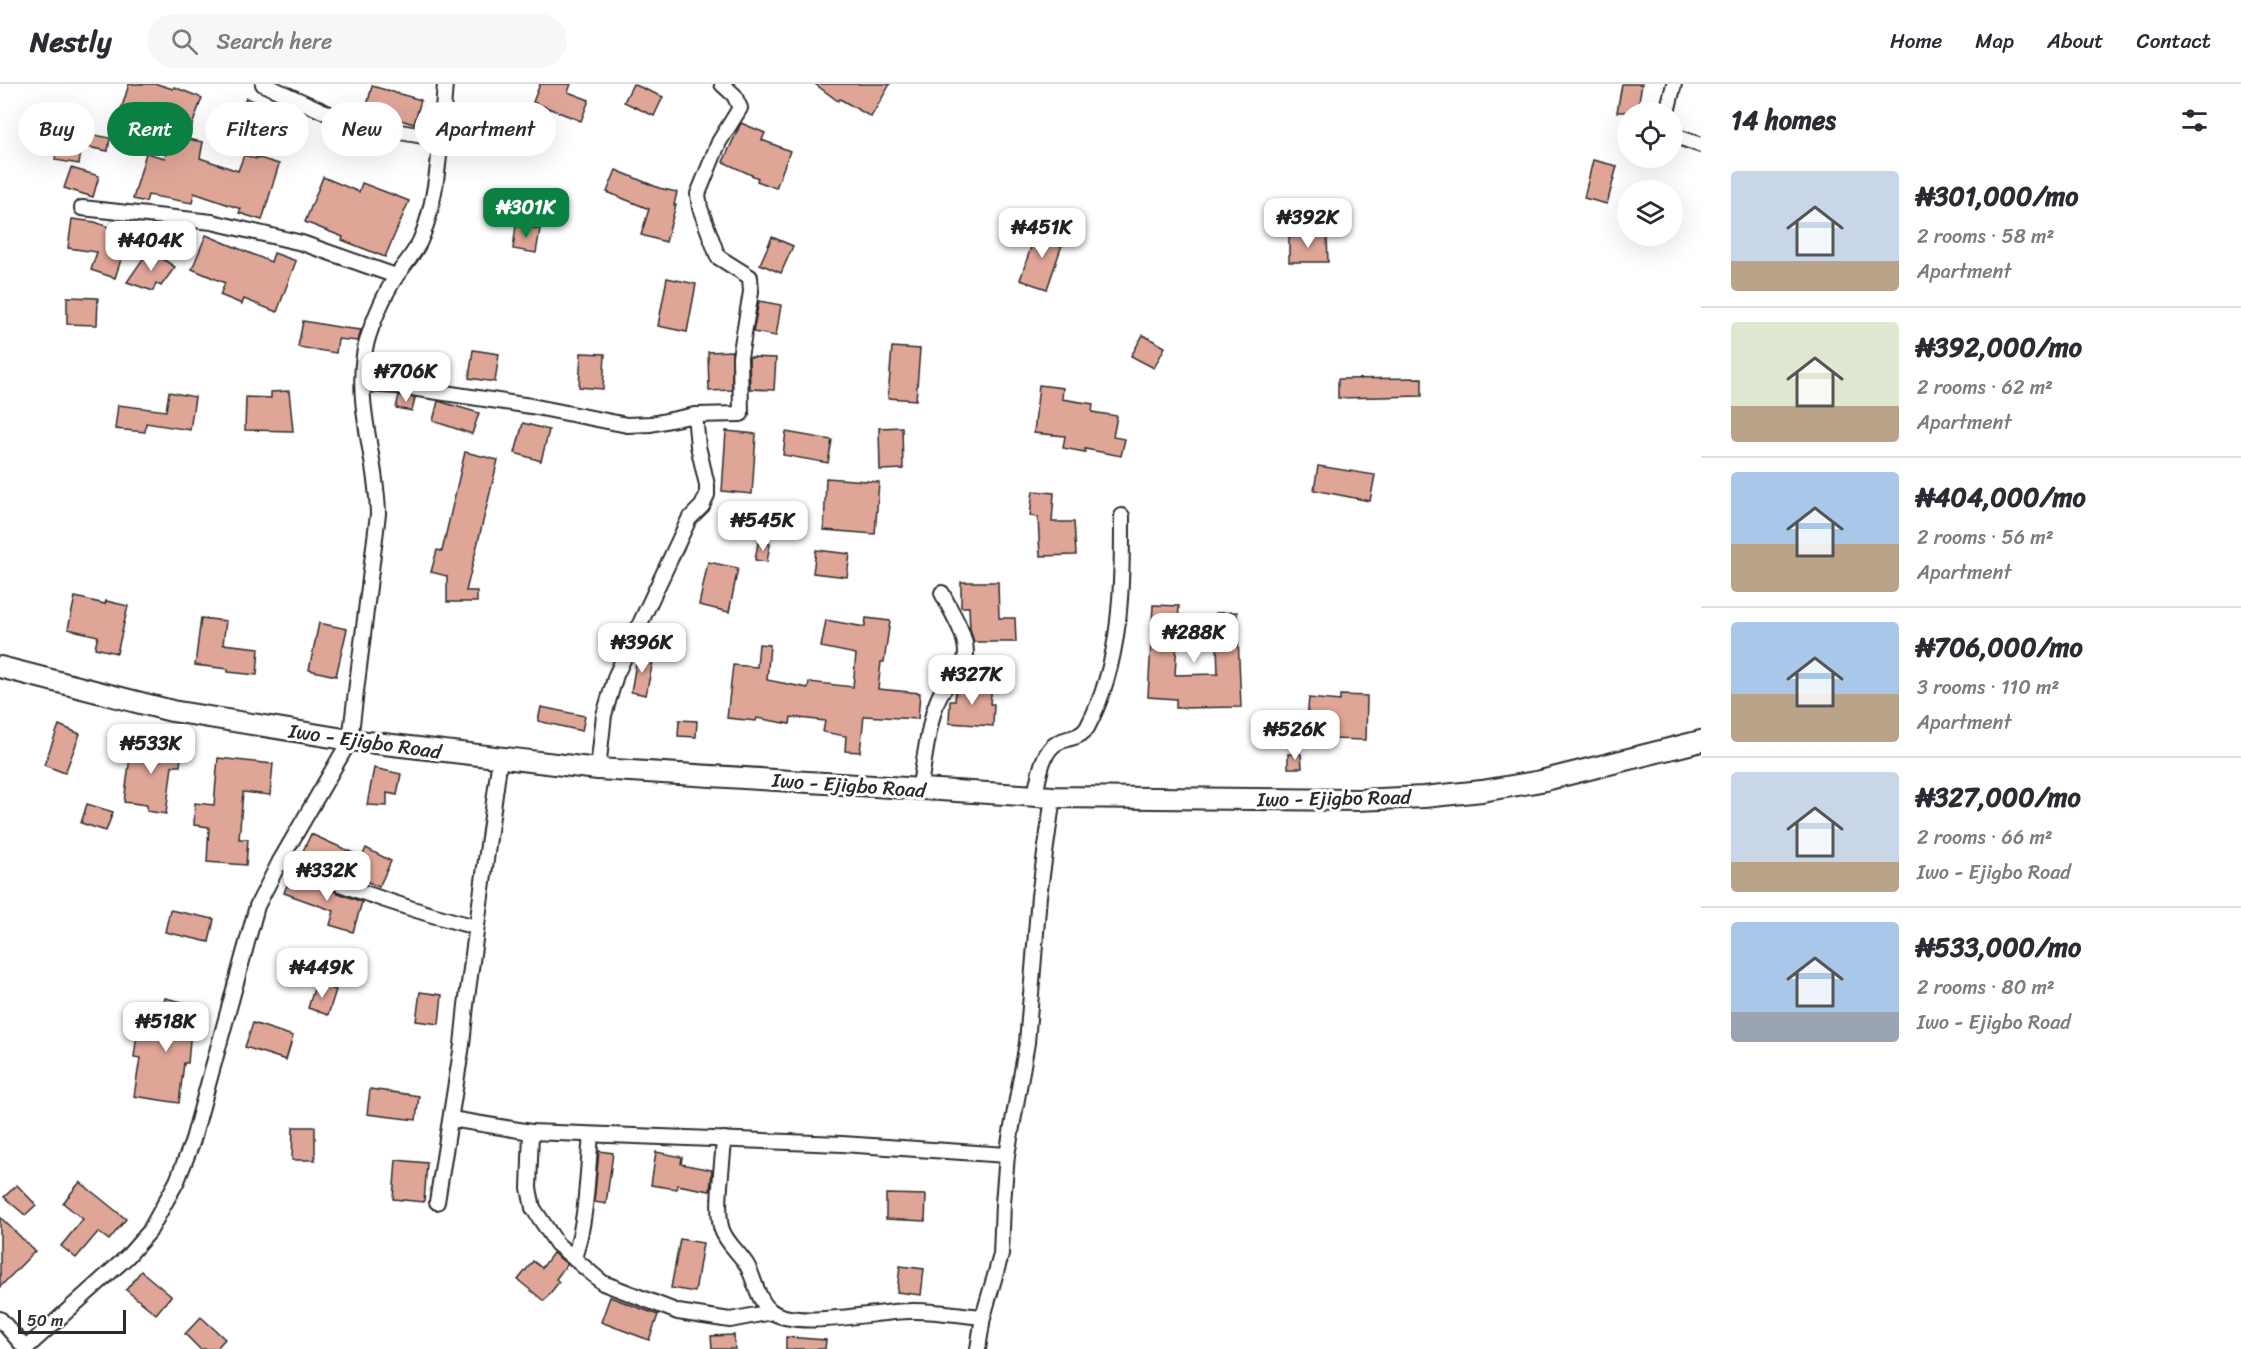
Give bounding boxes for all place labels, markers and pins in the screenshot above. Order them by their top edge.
pin: ₦301K [484,188,568,239]
pin: ₦392K [1266,198,1350,249]
pin: ₦451K [1000,208,1084,259]
pin: ₦404K [109,221,193,272]
pin: ₦706K [364,352,448,403]
pin: ₦545K [721,501,805,552]
pin: ₦288K [1152,613,1236,664]
pin: ₦396K [600,623,684,674]
pin: ₦327K [930,655,1014,706]
pin: ₦526K [1253,710,1337,761]
pin: ₦533K [109,724,193,775]
pin: ₦332K [285,851,369,902]
pin: ₦449K [280,948,364,999]
pin: ₦518K [124,1002,208,1053]

